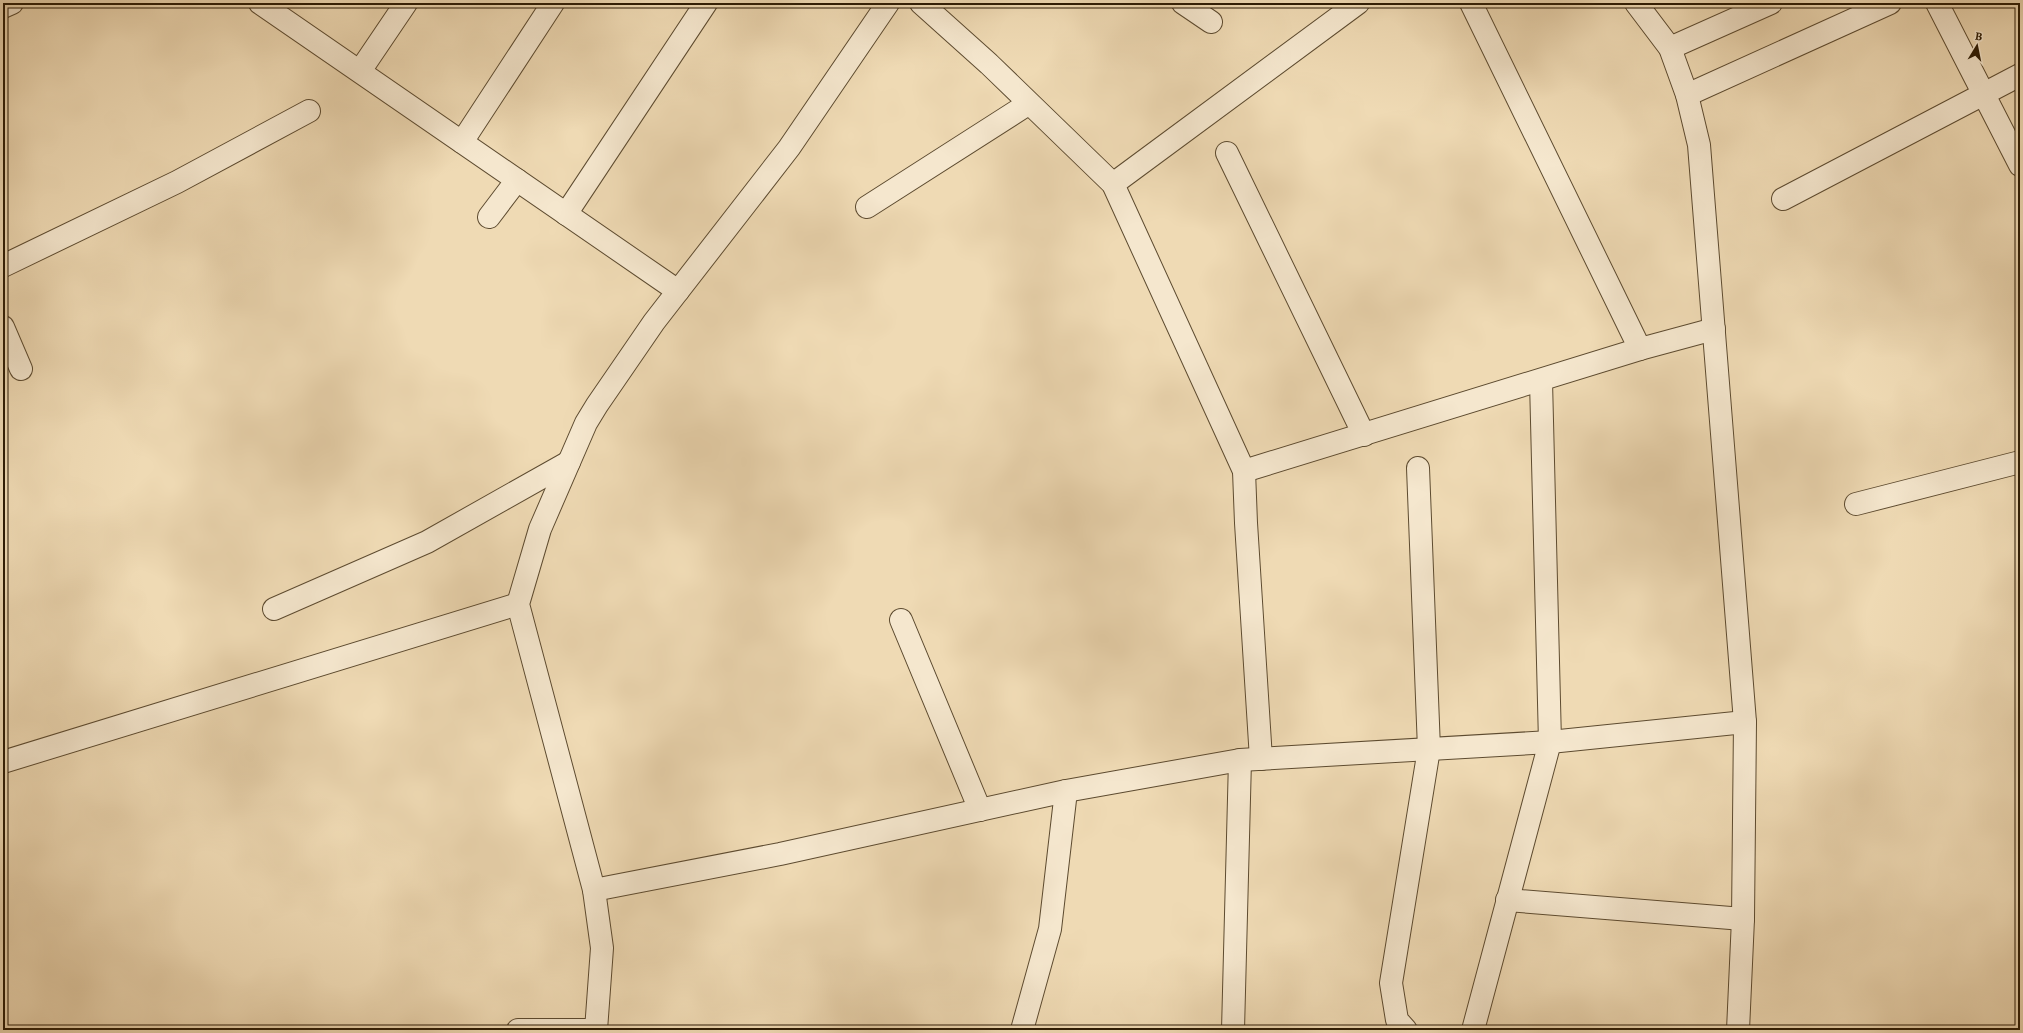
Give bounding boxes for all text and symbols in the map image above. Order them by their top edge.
north arrow [1957,26,1997,66]
text: B [1974,30,1983,46]

